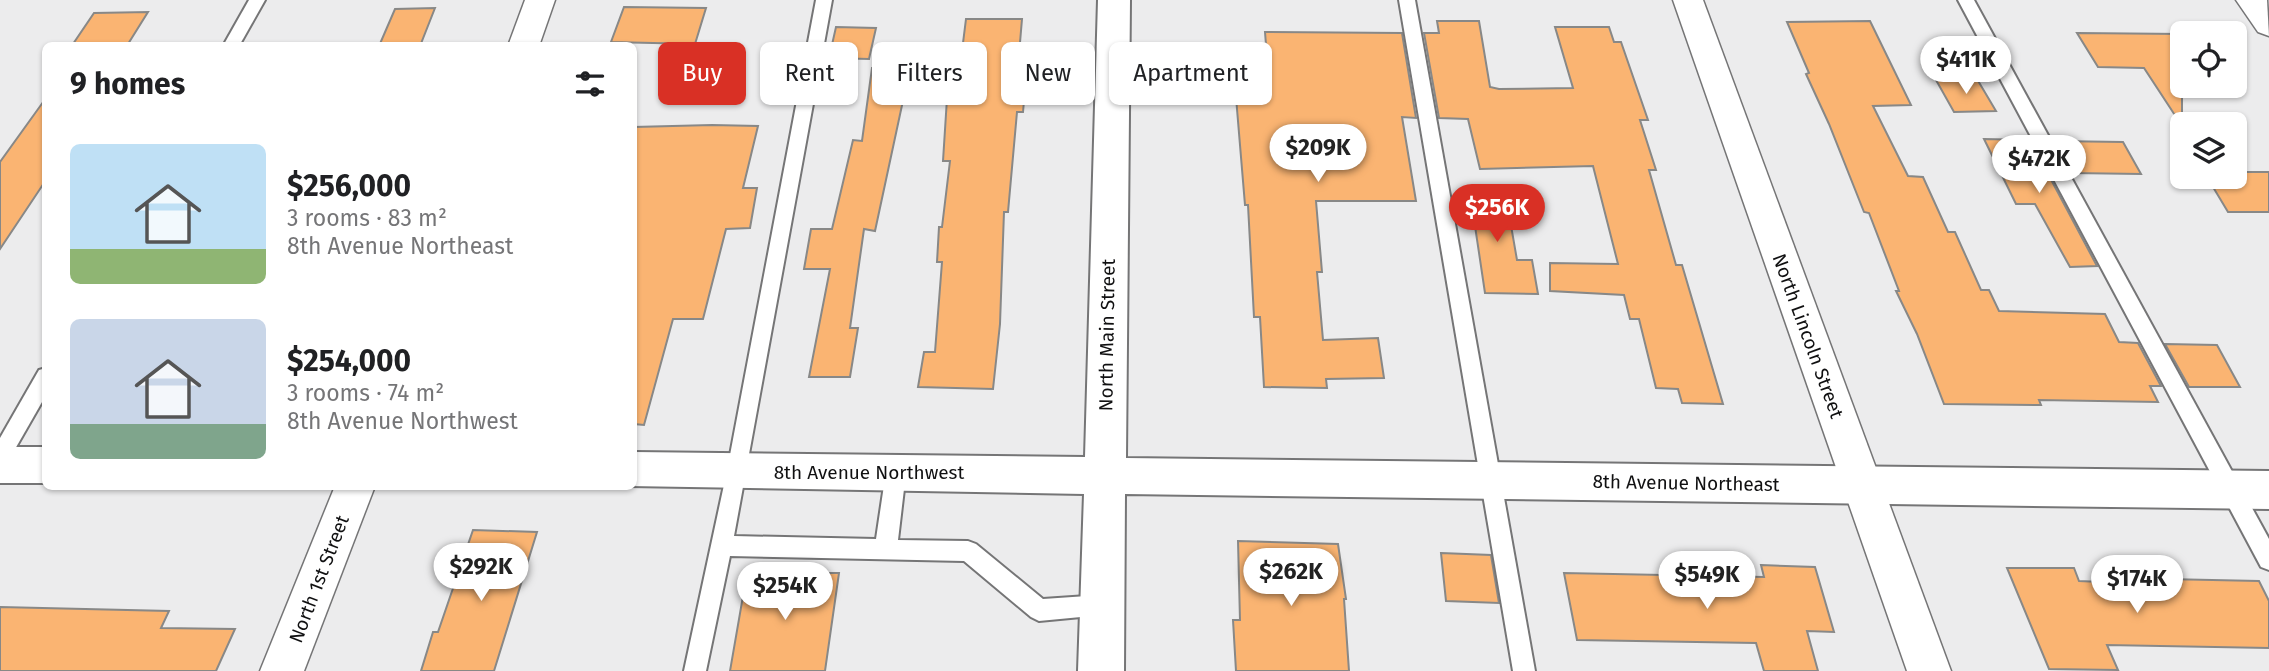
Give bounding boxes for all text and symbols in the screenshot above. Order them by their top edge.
map controls [2170,21,2247,189]
button: locate [2170,21,2247,98]
pin: $411K [1917,36,2015,96]
chip: Buy [658,42,746,105]
chip: Rent [760,42,858,105]
chip: Filters [872,42,987,105]
chip: New [1001,42,1095,105]
chip: Apartment [1109,42,1272,105]
text: $411K [1936,45,1996,73]
icon: filters [571,65,609,103]
text: 9 homes [70,66,185,102]
button: layers [2170,112,2247,189]
pin: $209K [1269,124,1367,184]
text: $209K [1286,133,1350,161]
pin: $472K [1990,136,2088,195]
text: $472K [2008,144,2070,172]
text: $256,000 [287,168,411,204]
icon: home [126,172,210,256]
pin: $256K [1448,184,1546,244]
text: $256K [1465,193,1529,221]
text: 3 rooms · 83 m² [287,204,447,232]
text: 8th Avenue Northeast [287,232,513,260]
street label: North Lincoln Street [1768,251,1849,422]
street label: North Main Street [1094,258,1120,412]
text: $254,000 [287,343,411,379]
icon: home [126,347,210,431]
text: 3 rooms · 74 m² [287,379,444,407]
text: 8th Avenue Northwest [287,407,518,435]
street label: 8th Avenue Northwest [774,461,964,484]
street label: 8th Avenue Northeast [1592,470,1780,496]
street label: North 1st Street [284,512,354,646]
pin: $292K [432,544,530,603]
pin: $262K [1242,548,1340,608]
text: $292K [450,552,512,580]
pin: $549K [1658,552,1756,611]
pin: $174K [2088,556,2186,615]
text: $262K [1259,557,1323,585]
text: $549K [1675,560,1739,588]
pin: $254K [736,562,834,622]
text: $174K [2107,564,2167,592]
text: $254K [753,571,817,599]

